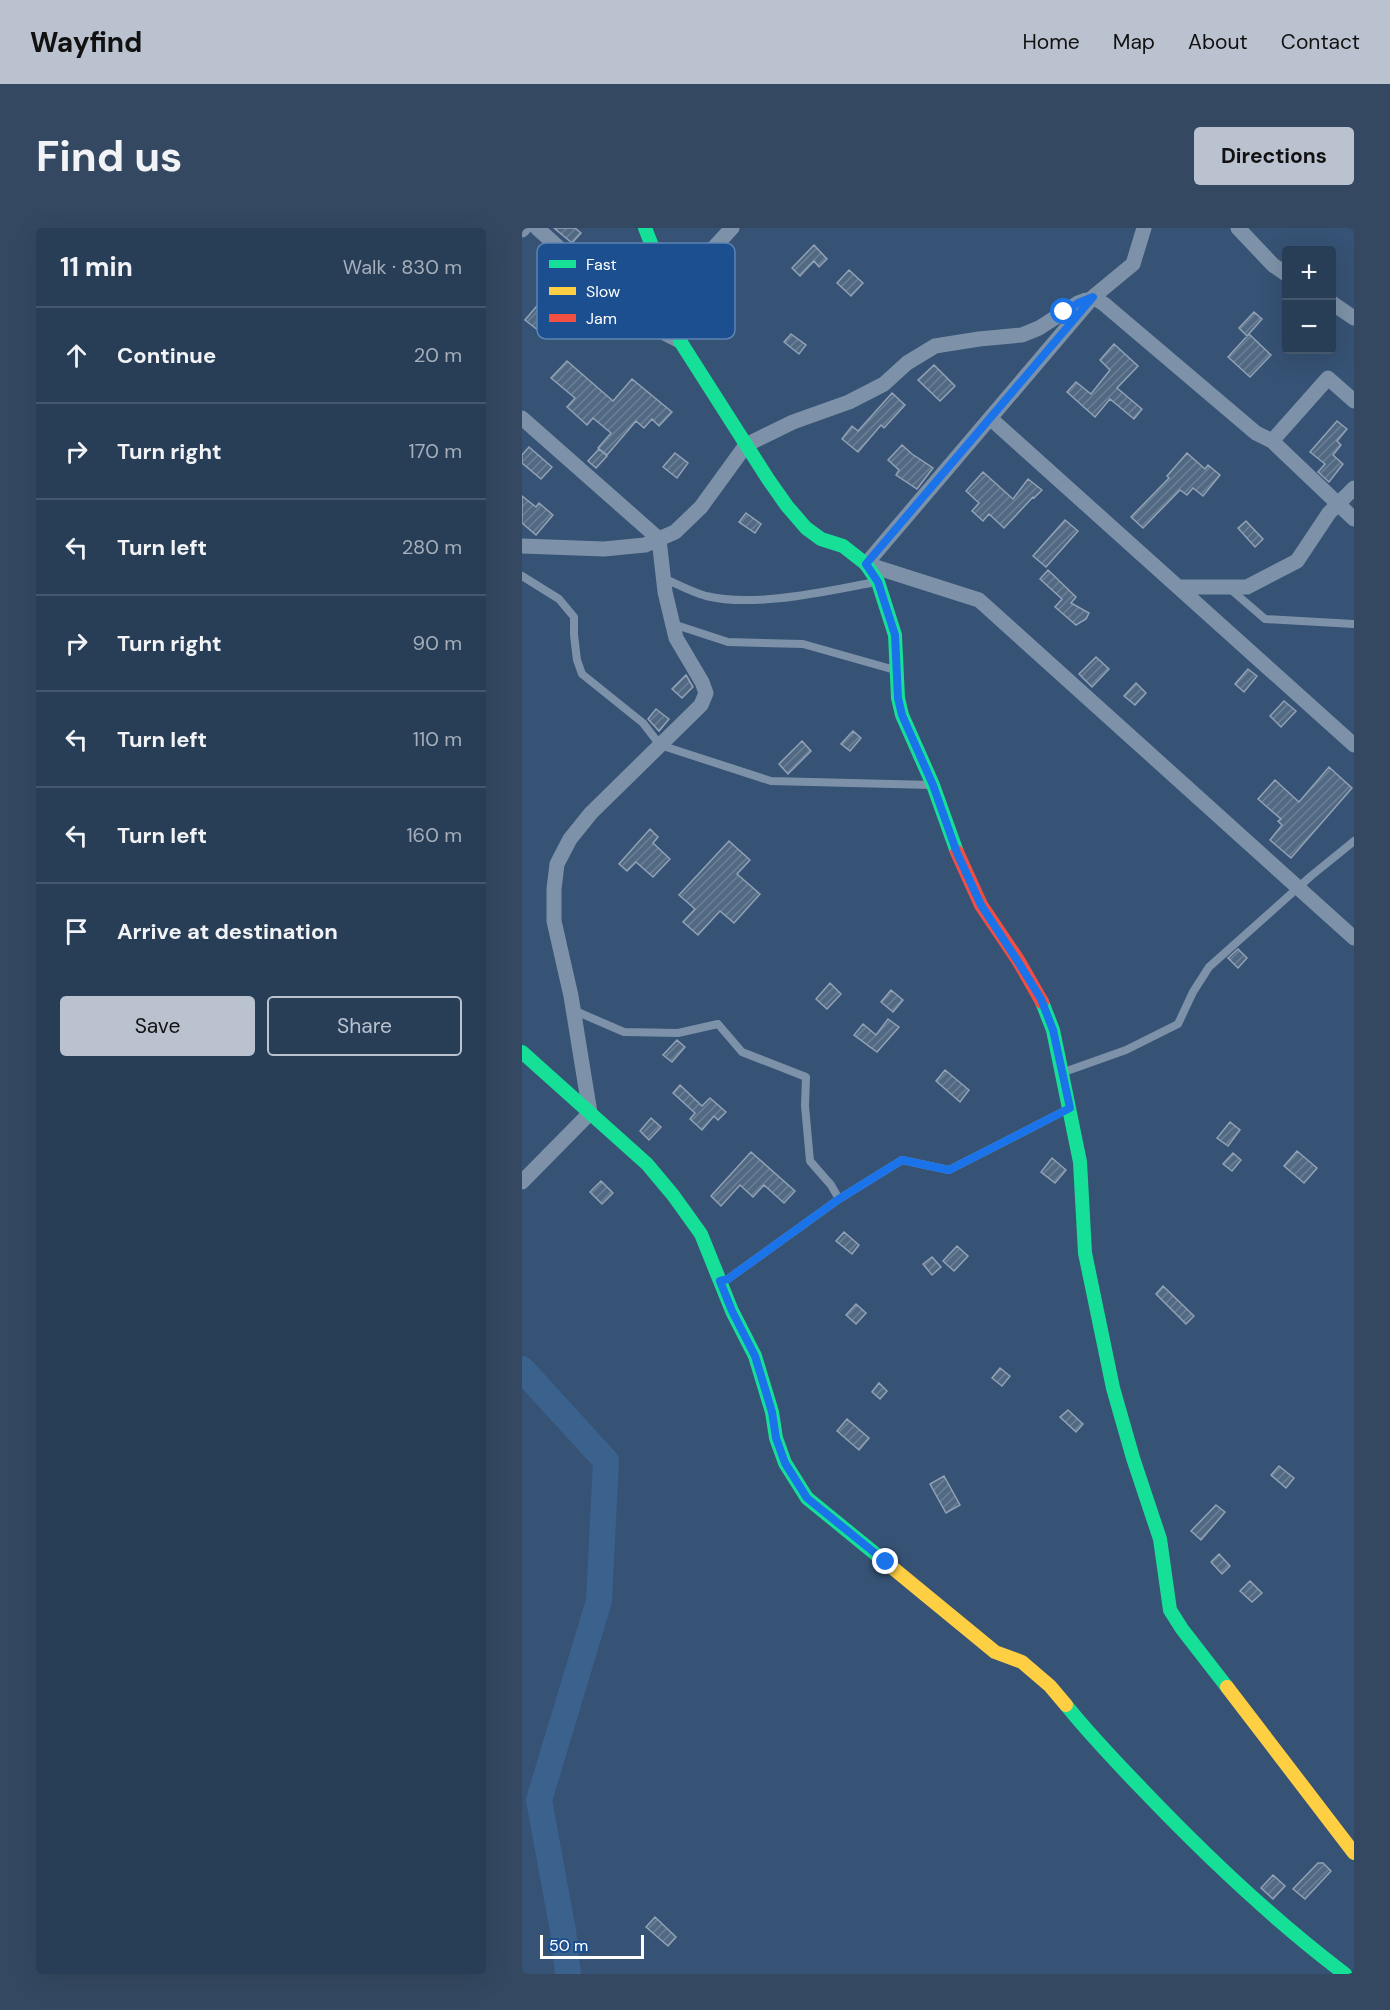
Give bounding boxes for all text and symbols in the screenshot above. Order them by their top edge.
text: Wayfind [30,24,142,61]
text: Home [1022,28,1080,56]
text: Map [1113,28,1155,56]
text: About [1188,28,1248,56]
text: Contact [1281,28,1360,56]
button: Directions [1194,127,1354,185]
text: Find us [36,129,182,184]
legend [537,243,735,339]
map controls [1282,246,1336,354]
button: + [1282,246,1336,300]
text: 11 min [60,250,133,284]
text: Walk · 830 m [343,254,462,280]
text: Fast [586,254,617,275]
text: Slow [586,281,620,302]
route start [1050,298,1076,324]
button: − [1282,300,1336,354]
text: Jam [586,308,617,329]
icon: ahead [60,339,93,372]
text: Continue [117,341,216,370]
text: 20 m [414,342,462,368]
icon: right [60,435,93,468]
text: Turn right [117,437,222,466]
text: 170 m [409,438,462,464]
icon: left [60,531,93,564]
text: Turn left [117,533,207,562]
text: 280 m [402,534,462,560]
icon: right [60,627,93,660]
text: Turn right [117,629,222,658]
text: 90 m [413,630,462,656]
icon: left [60,723,93,756]
text: Turn left [117,725,207,754]
text: 110 m [413,726,462,752]
icon: left [60,819,93,852]
text: Turn left [117,821,207,850]
text: 160 m [406,822,462,848]
icon: arrive [60,915,93,948]
text: Arrive at destination [117,917,338,946]
button: Save [60,996,255,1056]
button: Share [267,996,462,1056]
route end [872,1548,898,1574]
scale bar [540,1932,644,1960]
text: 50 m [549,1935,588,1956]

